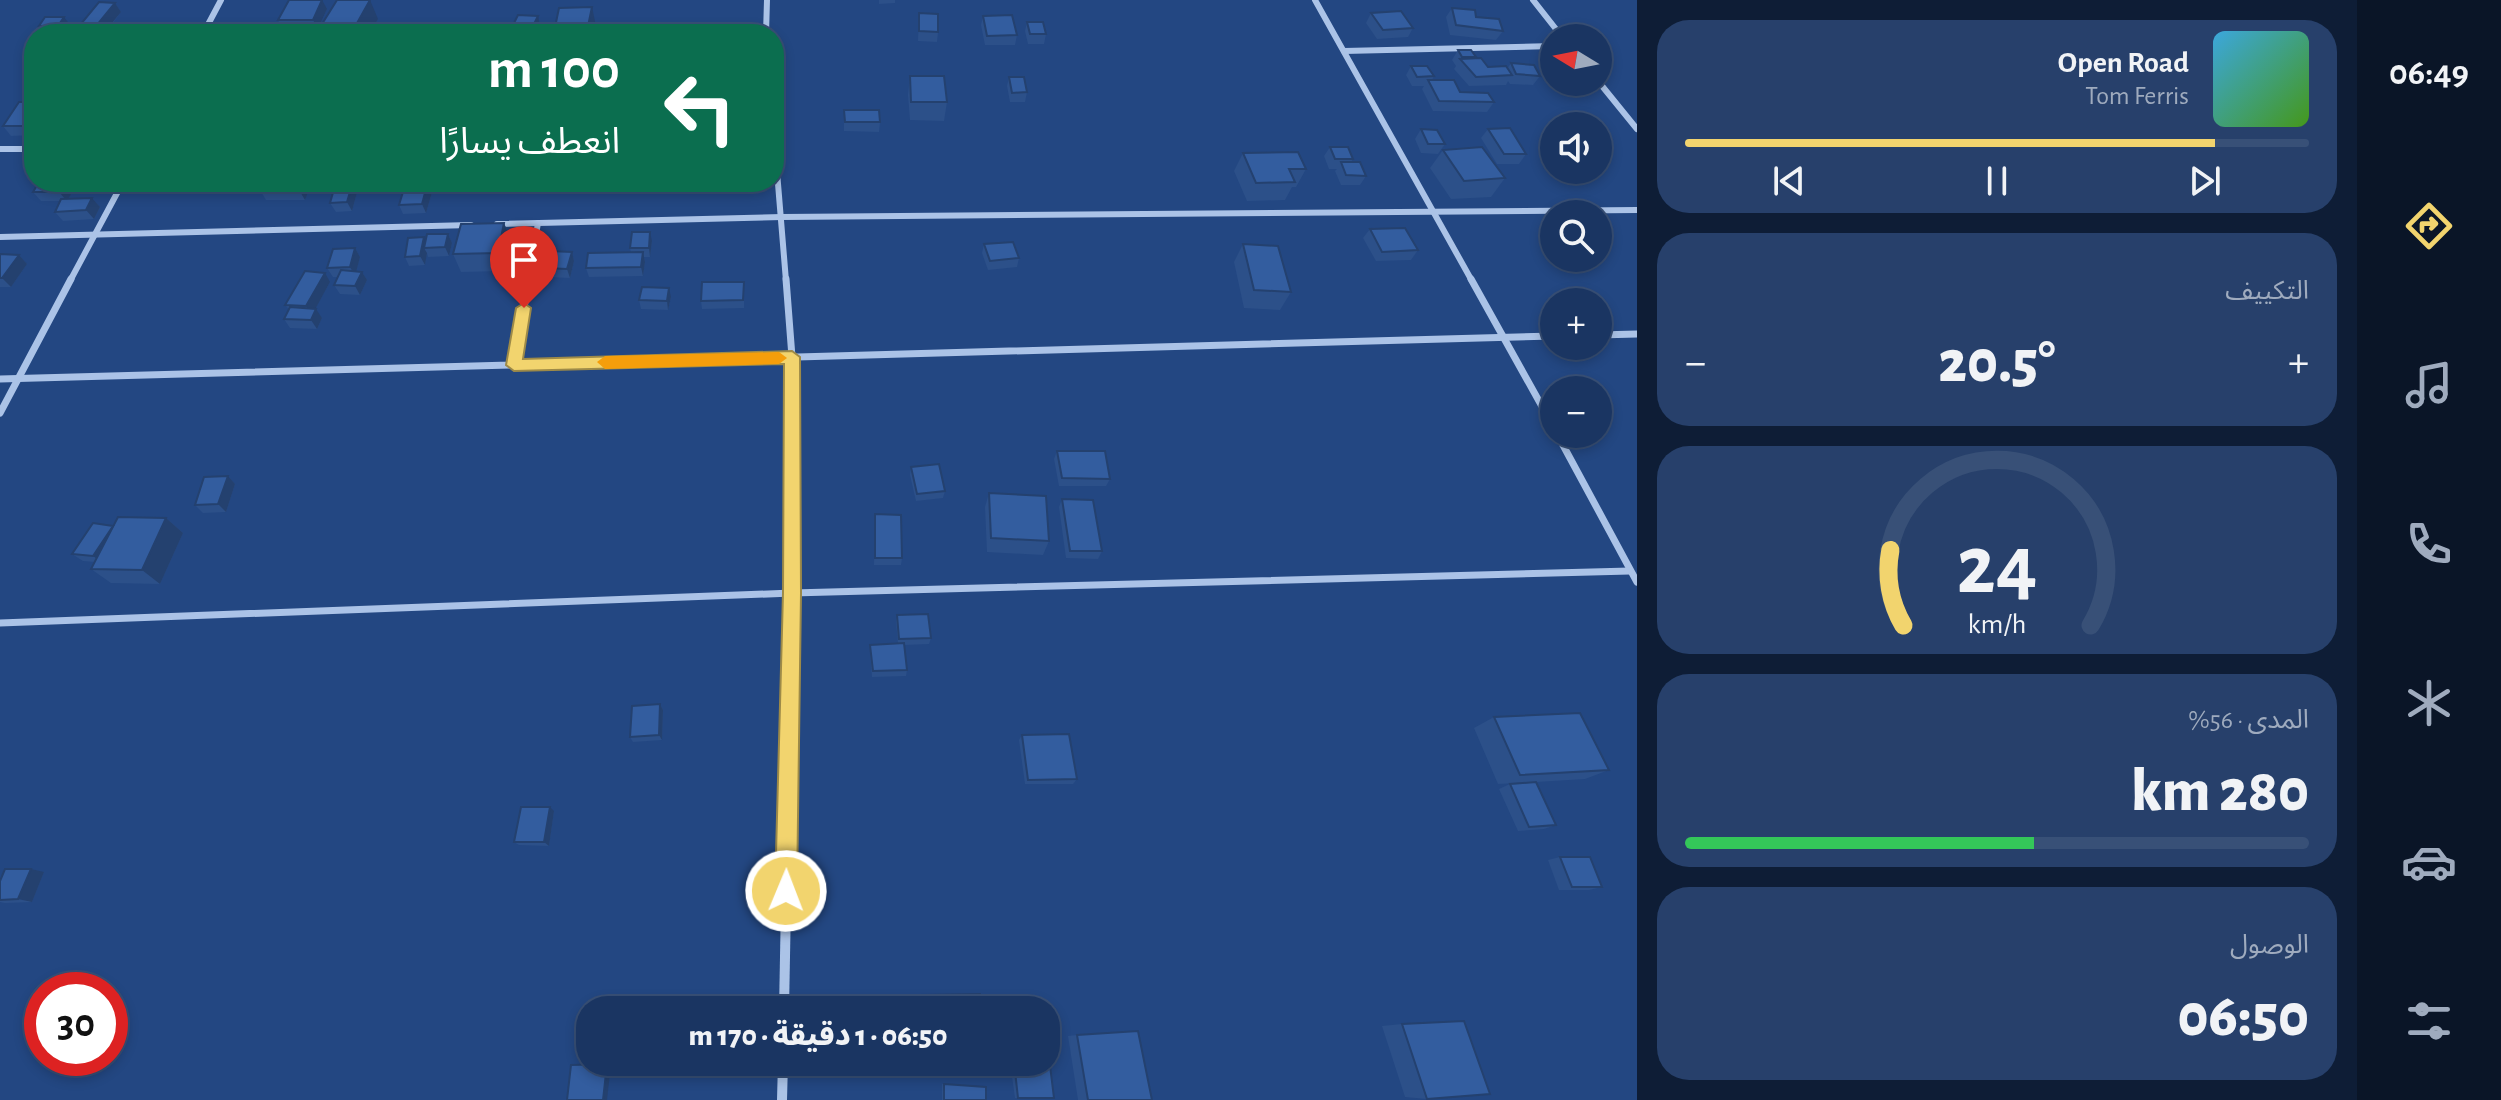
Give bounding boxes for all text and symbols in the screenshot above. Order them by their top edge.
north arrow [1540,24,1612,96]
map controls [1540,24,1612,448]
text: 100 m [488,42,620,98]
text: Open Road [2058,48,2189,78]
text: 06:49 [2389,55,2469,91]
icon: left [648,56,752,160]
text: Tom Ferris [2085,83,2189,109]
button: sound [1540,112,1612,184]
text: انعطف يسارًا [439,124,620,160]
icon: previous [1767,159,1811,203]
icon: pause [1975,159,2019,203]
icon: next [2183,159,2227,203]
icon: directions [2401,198,2457,254]
button: search [1540,200,1612,272]
pin [490,226,558,308]
icon: arrive [502,238,546,282]
text: التكييف [2225,278,2309,304]
button: + [1540,288,1612,360]
text: 20.5° [1938,333,2056,393]
text: − [1685,341,1706,385]
text: + [2288,341,2309,385]
icon: music [2401,357,2457,413]
button: − [1540,376,1612,448]
icon: phone [2401,516,2457,572]
text: 24 [1956,525,2038,609]
text: km/h [1968,610,2026,639]
icon: climate [2401,675,2457,731]
text: المدى · 56% [2188,707,2309,733]
text: 280 km [2131,762,2309,822]
icon: car [2401,834,2457,890]
position arrow [744,849,828,933]
text: الوصول [2230,932,2309,958]
speed limit sign: 30 [24,972,128,1076]
text: 06:50 [2178,987,2309,1047]
icon: filters [2401,993,2457,1049]
text: 06:50 · 1 دقيقة · 170 m [688,1021,948,1051]

